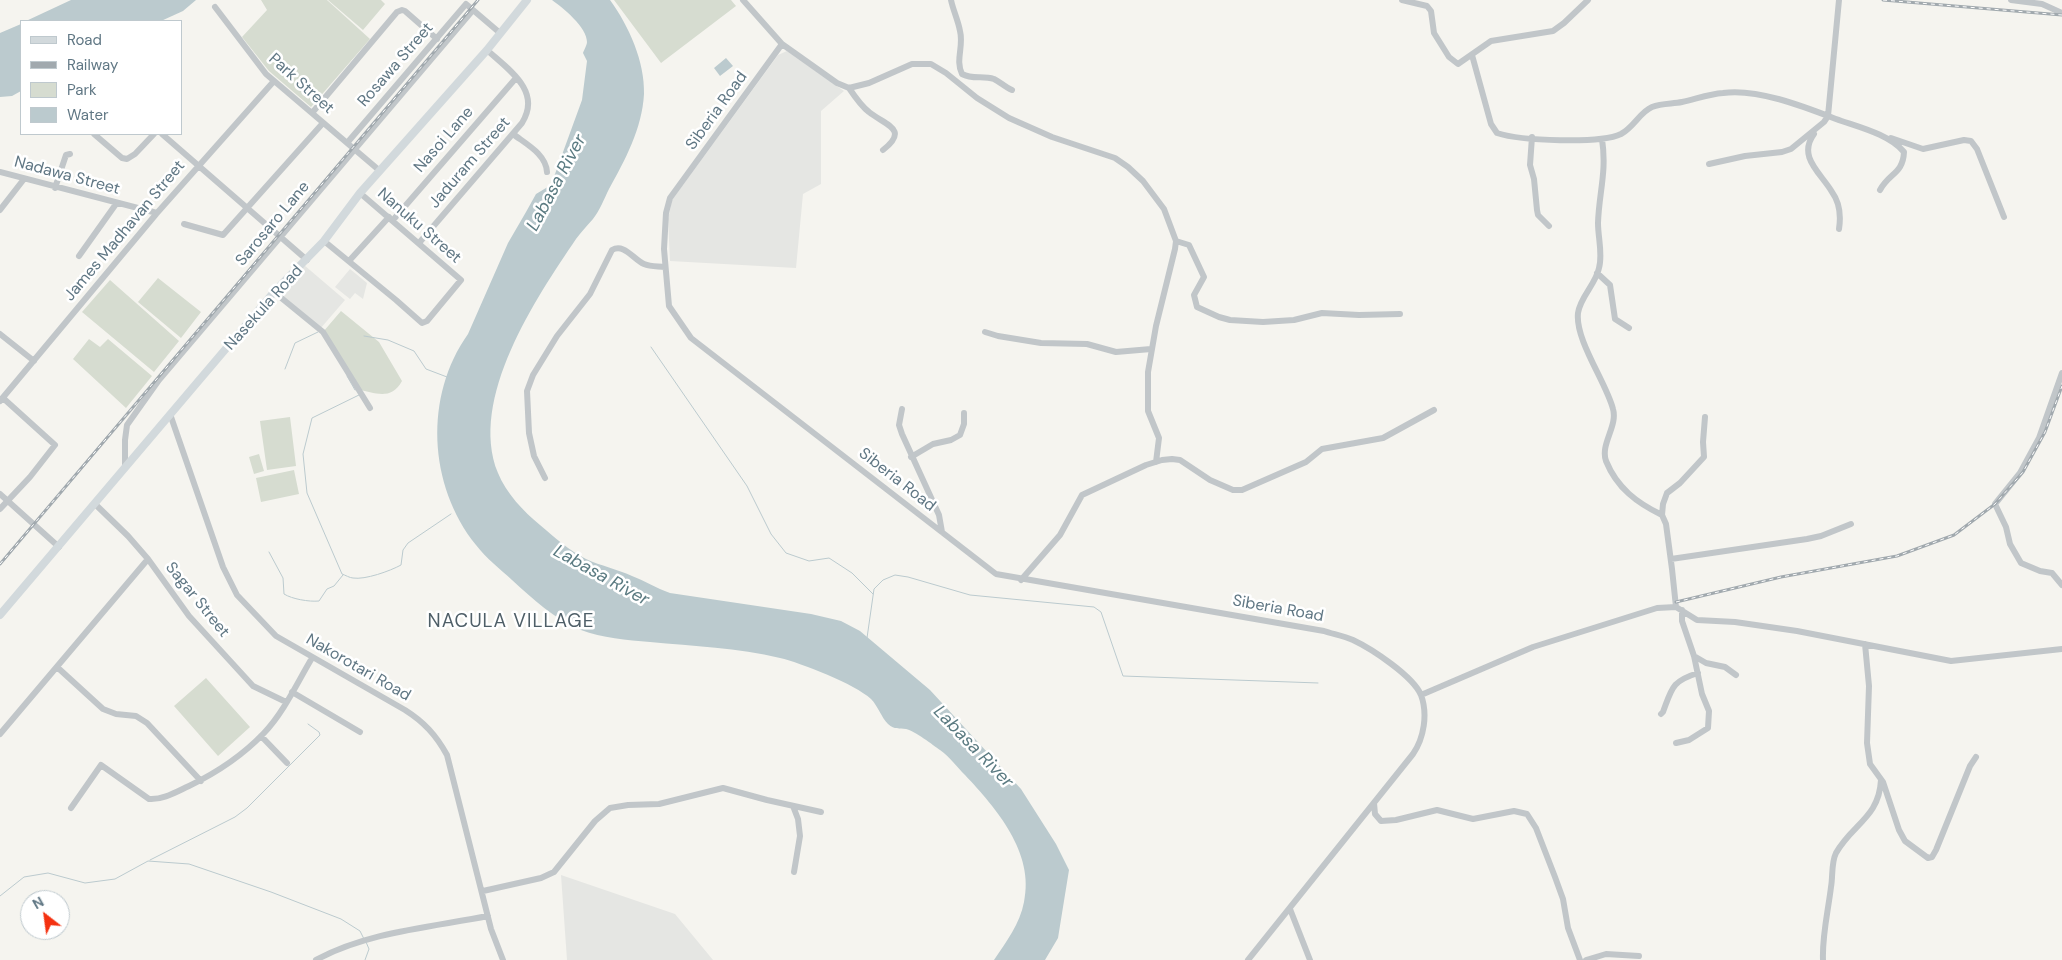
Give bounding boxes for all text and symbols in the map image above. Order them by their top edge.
street label: Rosawa Street [354,19,438,111]
legend [20,20,182,135]
text: Road [67,30,102,50]
street label: Park Street [264,50,338,118]
text: Railway [67,55,118,75]
street label: Siberia Road [682,68,752,154]
text: Park [67,80,97,100]
street label: Nasoi Lane [410,103,478,177]
text: Water [67,105,108,125]
street label: Jaduram Street [425,114,515,212]
water label: Labasa River [523,131,591,235]
street label: Nadawa Street [12,153,122,199]
street label: James Madhavan Street [61,157,189,305]
street label: Sarosaro Lane [232,178,314,270]
street label: Nanuku Street [373,184,465,268]
street label: Nasekula Road [221,261,307,355]
street label: Siberia Road [855,444,939,516]
water label: Labasa River [549,541,653,611]
street label: Sagar Street [161,559,233,641]
street label: Siberia Road [1231,592,1325,626]
district label: NACULA VILLAGE [426,611,596,633]
street label: Nakorotari Road [302,630,414,706]
water label: Labasa River [928,701,1018,793]
north arrow [20,890,70,940]
text: N [29,893,47,913]

